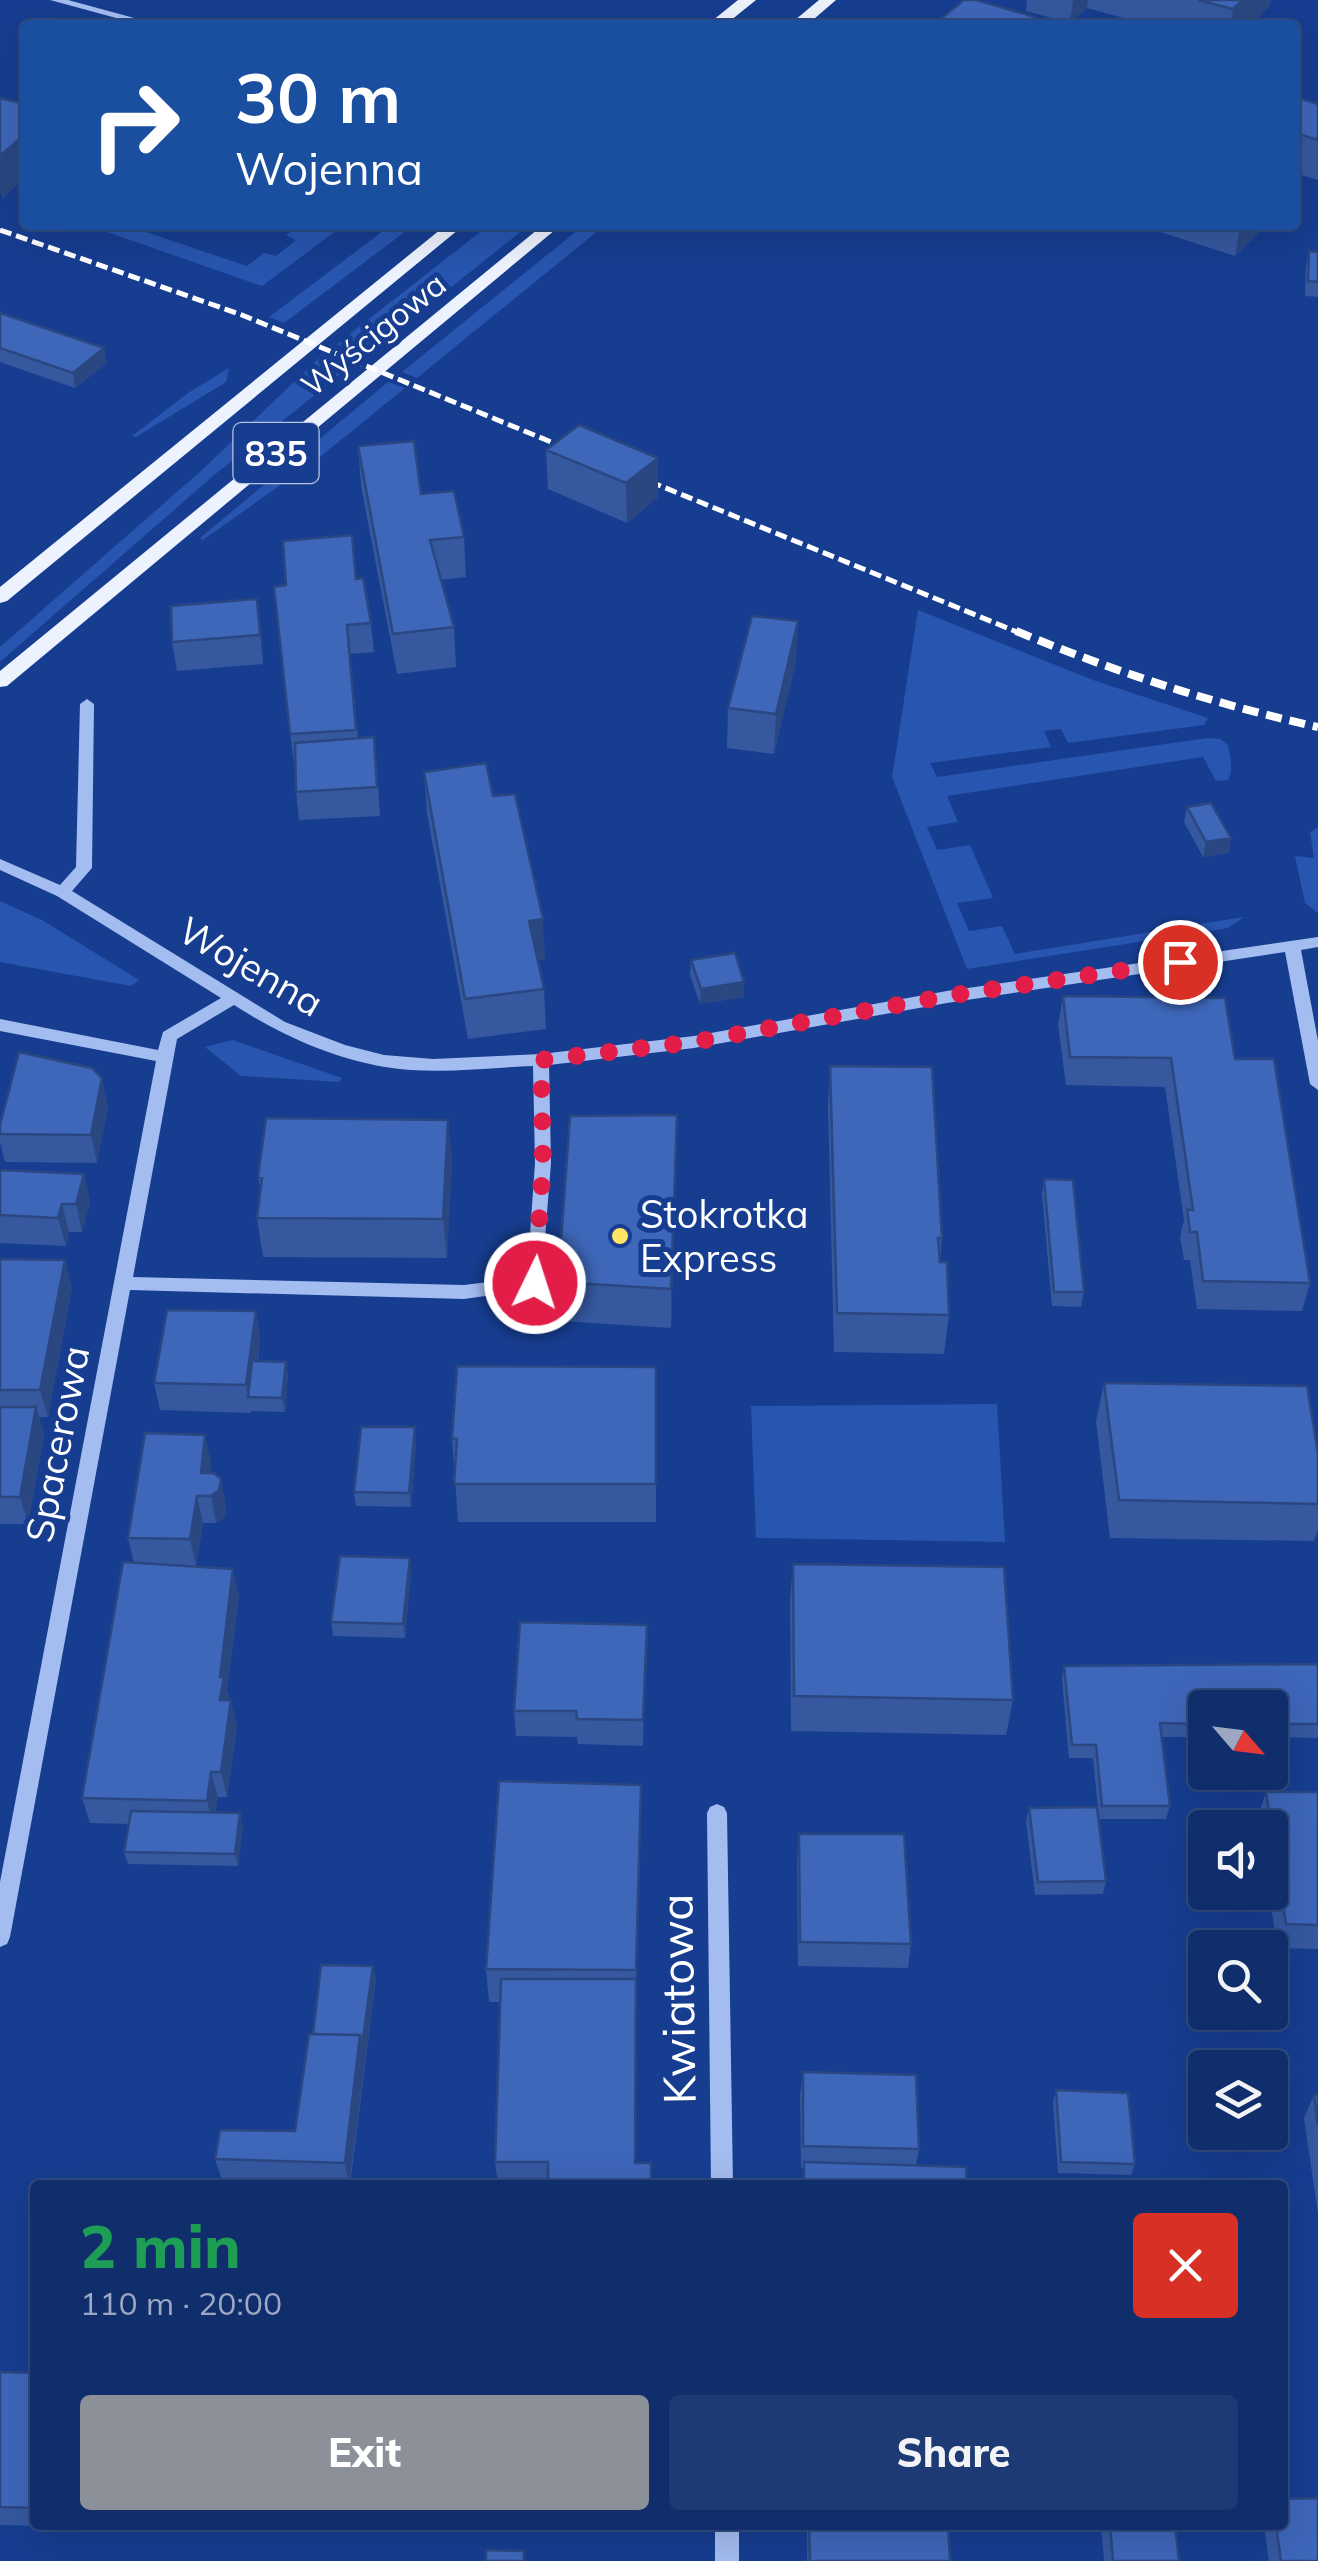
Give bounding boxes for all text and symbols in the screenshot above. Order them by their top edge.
text: 30 m [235,53,401,141]
icon: right [70,60,200,190]
text: Wojenna [235,140,423,196]
street label: Wyścigowa [293,263,453,405]
road number: 835 [234,423,318,483]
street label: Wojenna [170,906,332,1026]
pin [1138,920,1223,1005]
icon: arrive [1153,935,1208,990]
place label: Stokrotka Express [640,1190,809,1282]
marker: Stokrotka Express [609,1225,631,1247]
position arrow [483,1231,587,1335]
street label: Spacerowa [14,1342,100,1546]
north arrow [1188,1690,1288,1790]
map controls [1188,1690,1288,2150]
button: sound [1188,1810,1288,1910]
street label: Kwiatowa [647,1893,707,2105]
button: search [1188,1930,1288,2030]
button: layers [1188,2050,1288,2150]
text: 2 min [80,2208,241,2283]
button: close [1133,2213,1238,2318]
text: 110 m · 20:00 [80,2283,282,2323]
button: Exit [80,2395,649,2510]
button: Share [669,2395,1238,2510]

